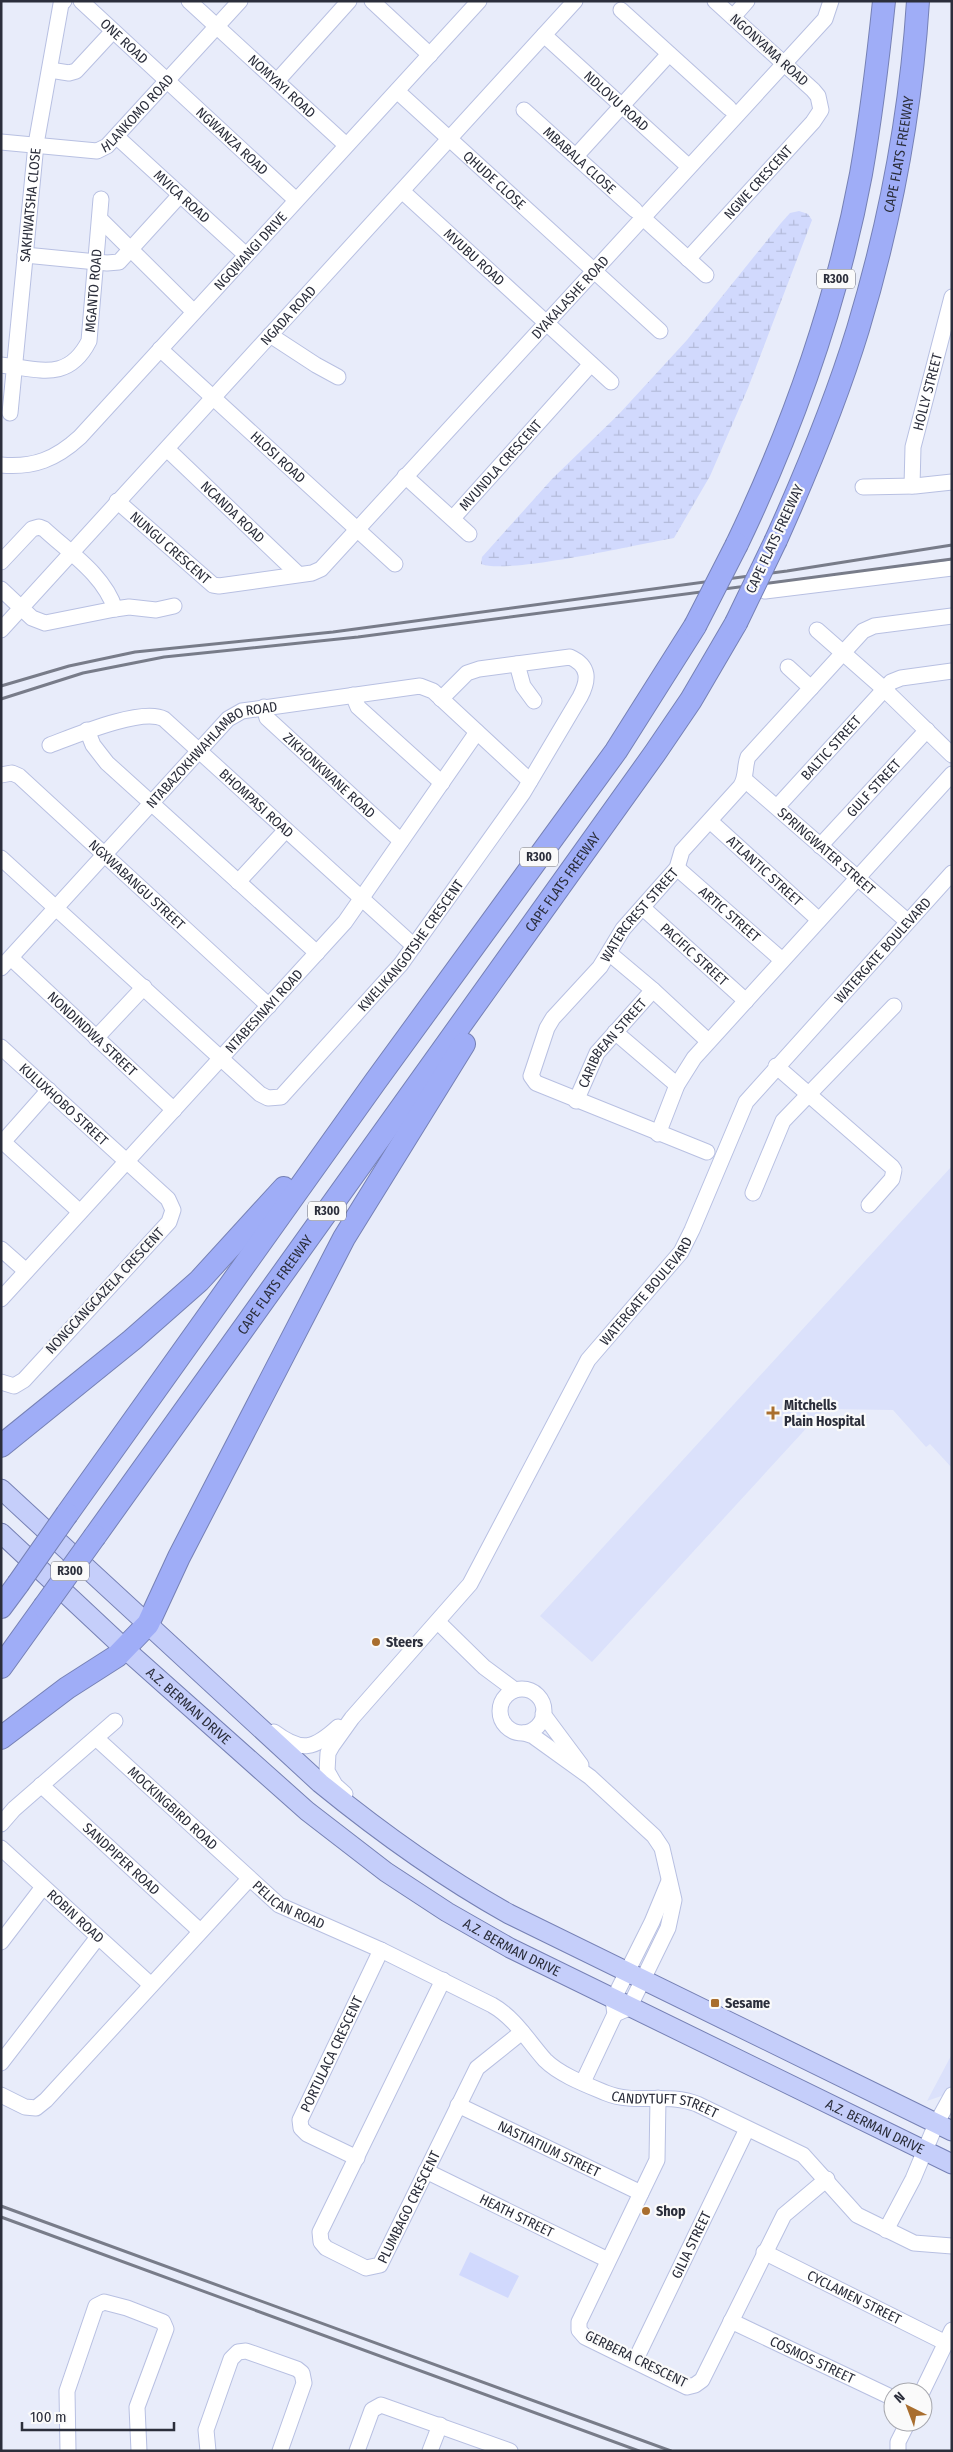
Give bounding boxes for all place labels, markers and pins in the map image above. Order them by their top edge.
place label: Mitchells Plain Hospital [784,1397,865,1430]
marker: Mitchells Plain Hospital [766,1406,780,1420]
place label: Steers [386,1634,423,1651]
marker: Steers [370,1636,382,1648]
place label: Sesame [725,1995,770,2012]
marker: Sesame [709,1997,721,2009]
place label: Shop [656,2203,686,2220]
marker: Shop [640,2205,652,2217]

